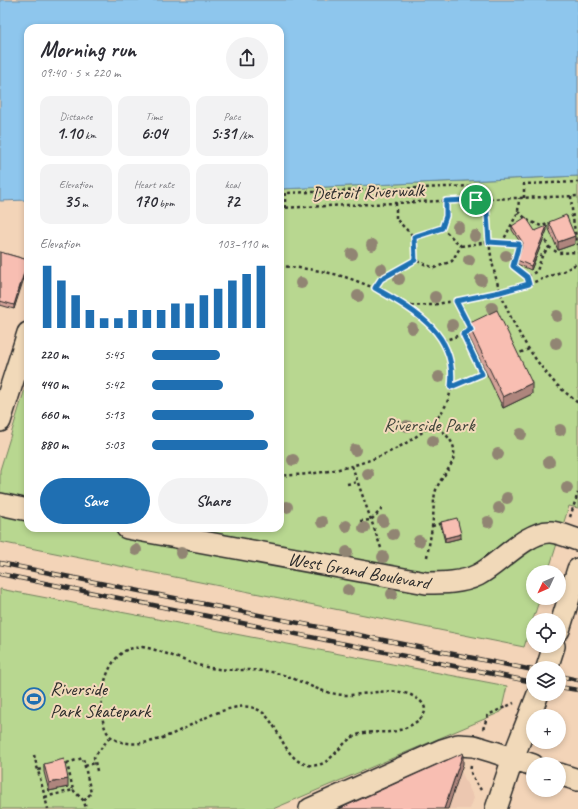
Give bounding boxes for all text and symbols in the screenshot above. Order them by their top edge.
text: Morning run [40,36,136,64]
button: share [226,37,268,79]
text: 09:40 · 5 × 220 m [40,65,121,81]
text: Distance [60,109,92,123]
text: Time [146,109,162,123]
text: Pace [224,109,240,123]
text: 1.10 [56,123,82,144]
text: 6:04 [141,123,167,144]
text: 5:31 [210,123,237,144]
text: km [82,128,96,142]
text: /km [237,128,254,142]
text: Elevation [59,177,93,191]
text: Heart rate [134,177,174,191]
text: kcal [225,177,239,191]
street label: Detroit Riverwalk [311,178,426,206]
pin [459,183,493,217]
icon: arrive [465,189,487,211]
text: 35 [64,191,79,212]
text: 170 [134,191,157,212]
text: 72 [224,191,240,212]
text: m [79,196,88,210]
text: bpm [157,196,174,210]
text: Elevation [40,236,80,252]
text: 103–110 m [217,236,268,252]
text: 220 m [40,347,68,363]
text: 5:45 [104,347,124,363]
text: 440 m [40,377,68,393]
text: 5:42 [104,377,124,393]
text: 660 m [40,407,69,423]
text: 5:13 [104,407,124,423]
park label: Riverside Park [384,413,476,437]
text: 880 m [40,437,68,453]
text: 5:03 [104,437,124,453]
button: Save [40,478,150,524]
button: Share [158,478,268,524]
street label: West Grand Boulevard [286,547,434,596]
north arrow [526,565,566,605]
map controls [526,565,566,797]
button: locate [526,613,566,653]
button: layers [526,661,566,701]
place label: Riverside Park Skatepark [50,677,152,723]
sports icon: Riverside Park Skatepark [21,686,47,712]
button: + [526,709,566,749]
button: − [526,757,566,797]

